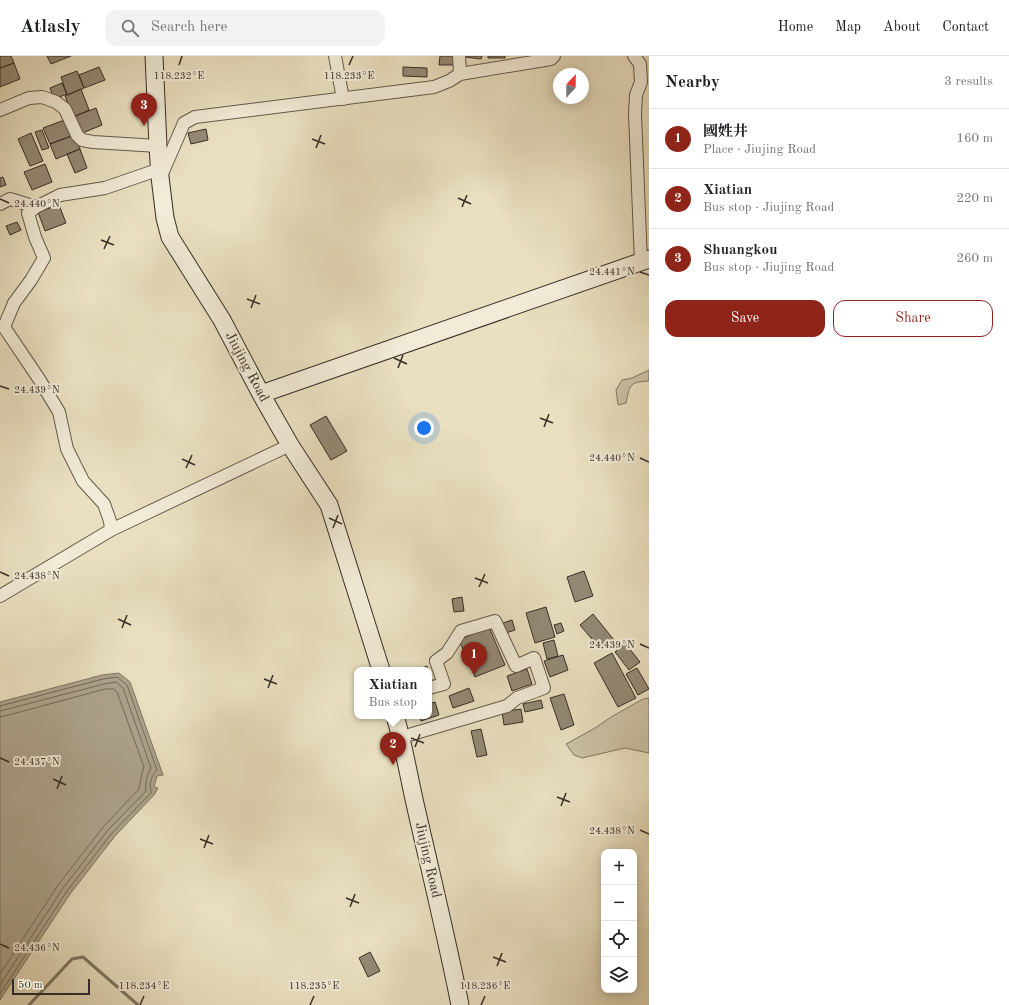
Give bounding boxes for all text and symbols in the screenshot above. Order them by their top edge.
search box [105,10,385,46]
icon: search [119,17,141,39]
text: Atlasly [20,18,81,37]
text: Search here [151,20,228,35]
text: Home [778,20,813,34]
text: Map [835,20,861,34]
text: About [883,20,920,34]
text: Contact [942,20,989,34]
north arrow [553,68,589,104]
text: 118.232°E [154,71,204,81]
text: 118.233°E [324,71,374,81]
text: Nearby [665,74,720,91]
text: 3 results [944,75,993,88]
pin: 3 [131,93,157,126]
text: 國姓井 [703,125,748,140]
text: 1 [674,132,682,145]
text: 160 m [956,132,993,145]
text: Place · Jiujing Road [703,143,816,156]
text: Xiatian [703,183,752,198]
text: 2 [674,192,682,205]
text: 220 m [956,192,993,205]
text: 24.440°N [14,199,60,209]
text: Bus stop · Jiujing Road [703,201,834,214]
text: Shuangkou [703,243,777,258]
text: 3 [674,252,682,265]
text: 260 m [956,252,993,265]
text: Bus stop · Jiujing Road [703,261,834,274]
text: 24.441°N [589,267,635,277]
button: Save [665,300,825,337]
button: Share [833,300,993,337]
street label: Jiujing Road [223,330,271,404]
text: 24.439°N [14,385,60,395]
your location [414,418,434,438]
text: 24.440°N [589,453,635,463]
text: 24.438°N [14,571,60,581]
text: 24.439°N [589,640,635,650]
pin: 1 [461,642,487,675]
popup [354,667,432,719]
text: Xiatian [368,678,418,693]
text: Bus stop [368,696,417,709]
pin: 2 [380,732,406,765]
text: 24.437°N [14,757,60,767]
street label: Jiujing Road [412,821,444,899]
text: 24.438°N [589,826,635,836]
map controls [601,849,637,993]
button: + [601,849,637,885]
button: − [601,885,637,921]
button: locate [601,921,637,957]
text: 24.436°N [14,943,60,953]
button: layers [601,957,637,993]
scale bar [12,977,90,996]
text: 50 m [18,980,43,991]
text: 118.234°E [119,981,169,991]
text: 118.235°E [289,981,339,991]
text: 118.236°E [460,981,510,991]

